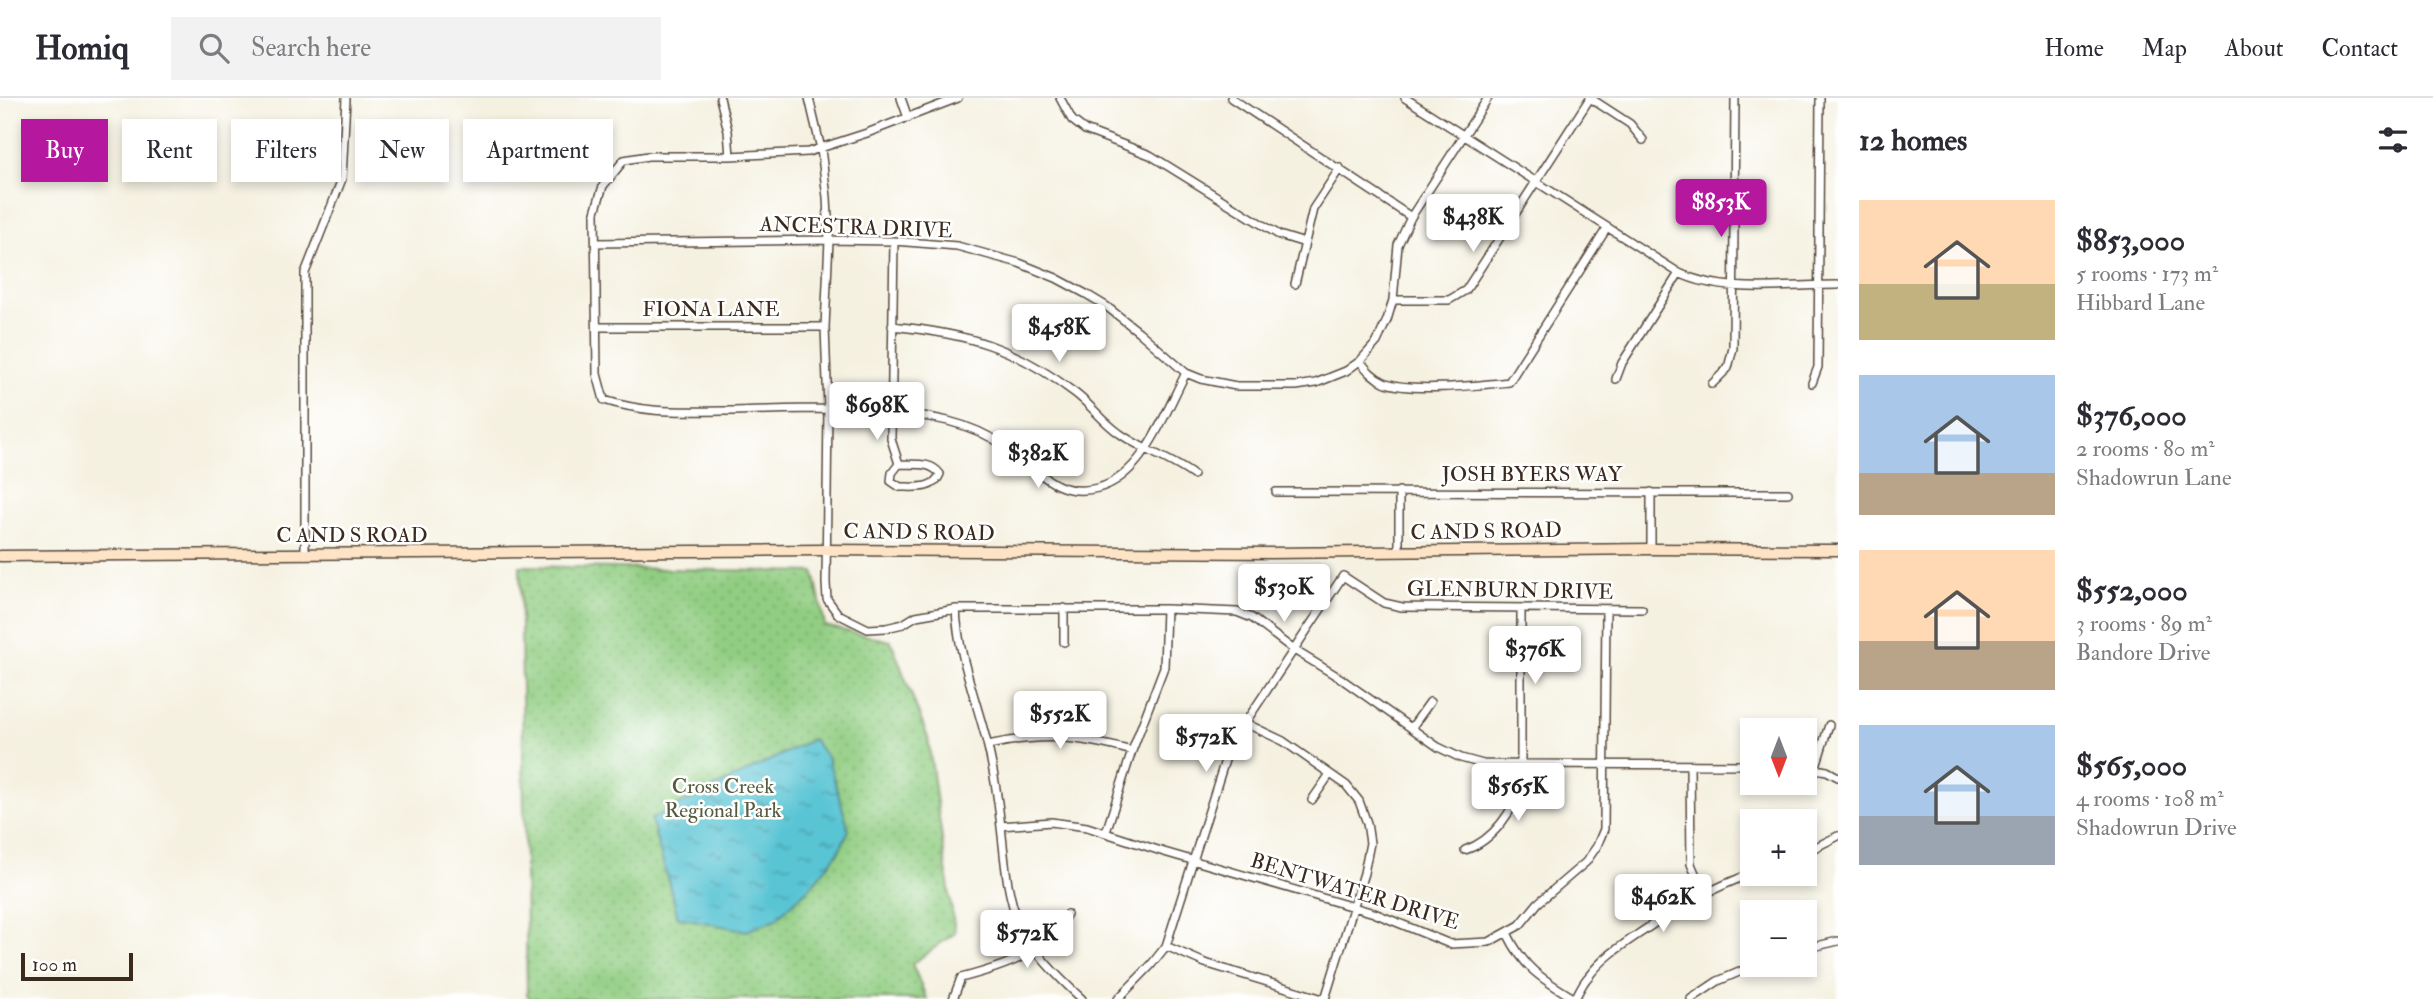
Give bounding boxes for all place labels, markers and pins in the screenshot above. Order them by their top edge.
pin: $853K [1672,180,1770,239]
pin: $438K [1424,194,1522,254]
pin: $458K [1010,304,1108,364]
pin: $698K [828,382,926,442]
pin: $382K [989,430,1087,490]
pin: $530K [1235,564,1333,624]
pin: $376K [1486,626,1584,686]
pin: $552K [1011,692,1109,751]
pin: $572K [1157,714,1255,774]
pin: $565K [1469,764,1567,823]
pin: $462K [1614,874,1712,934]
pin: $572K [978,910,1076,970]

